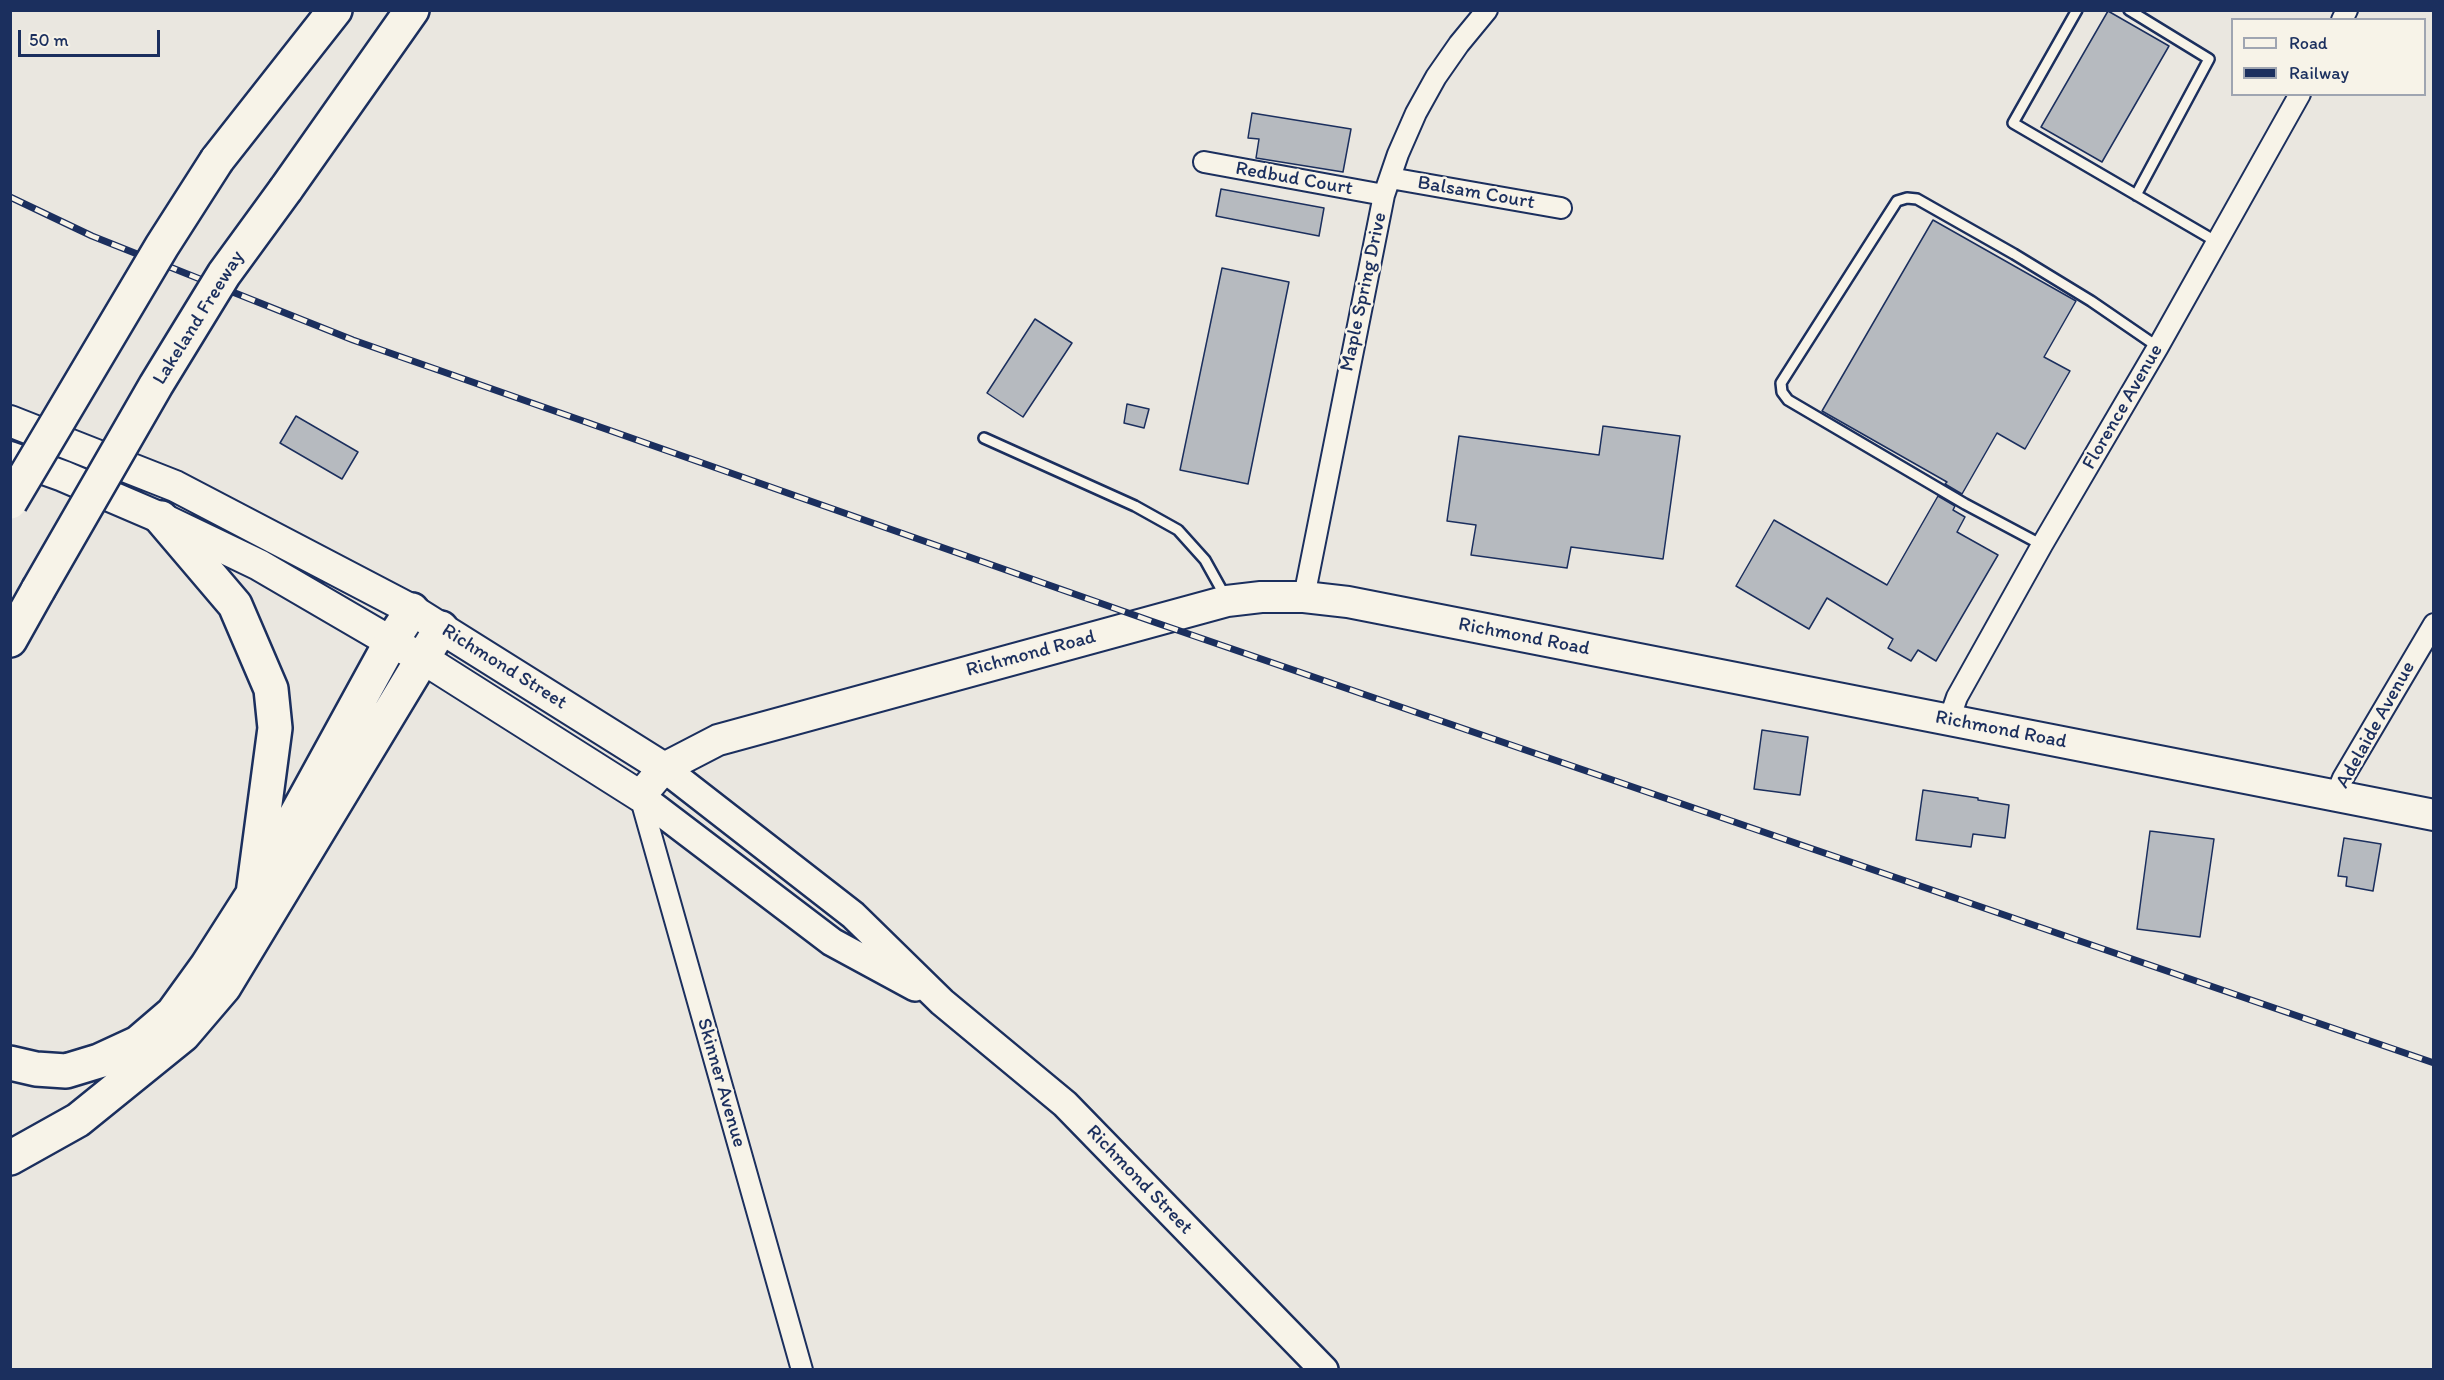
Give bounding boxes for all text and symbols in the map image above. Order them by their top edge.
scale bar [21,18,164,56]
legend [2231,18,2426,96]
text: 50 m [29,29,69,51]
text: Road [2289,32,2328,54]
text: Railway [2289,62,2349,84]
street label: Redbud Court [1233,157,1355,201]
street label: Balsam Court [1416,171,1536,215]
street label: Maple Spring Drive [1335,210,1393,374]
street label: Lakeland Freeway [148,246,250,390]
street label: Florence Avenue [2077,340,2169,474]
street label: Richmond Road [1456,612,1592,662]
street label: Richmond Street [437,619,571,715]
street label: Richmond Road [963,625,1099,683]
street label: Adelaide Avenue [2331,657,2421,793]
street label: Richmond Road [1933,705,2069,755]
street label: Skinner Avenue [691,1016,751,1150]
street label: Richmond Street [1081,1120,1197,1240]

